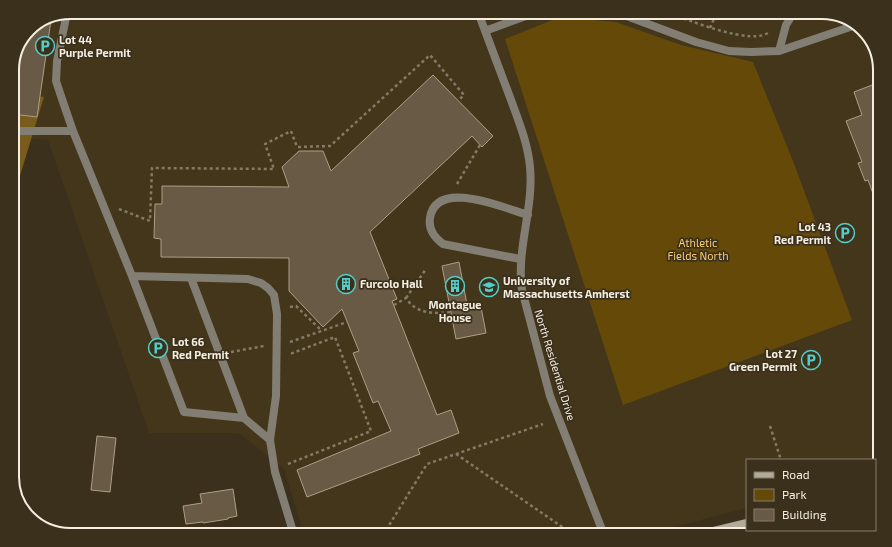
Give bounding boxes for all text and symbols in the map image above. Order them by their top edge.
place label: Lot 44 Purple Permit [59,33,131,59]
parking icon: Lot 44 Purple Permit [34,35,56,57]
place label: Lot 43 Red Permit [774,220,831,246]
parking icon: Lot 43 Red Permit [834,222,856,244]
park label: Athletic Fields North [667,236,729,262]
building icon: Furcolo Hall [335,273,357,295]
place label: University of Massachusetts Amherst [503,274,630,300]
building icon: Montague House [444,275,466,297]
school or university icon: University of Massachusetts Amherst [478,276,500,298]
place label: Furcolo Hall [360,277,423,290]
place label: Montague House [428,298,482,324]
street label: North Residential Drive [532,308,579,422]
place label: Lot 66 Red Permit [172,335,230,361]
parking icon: Lot 66 Red Permit [147,337,169,359]
place label: Lot 27 Green Permit [729,347,797,373]
parking icon: Lot 27 Green Permit [800,349,822,371]
legend [746,459,876,531]
text: Road [782,467,810,481]
text: Park [782,487,807,501]
text: Building [782,507,827,521]

